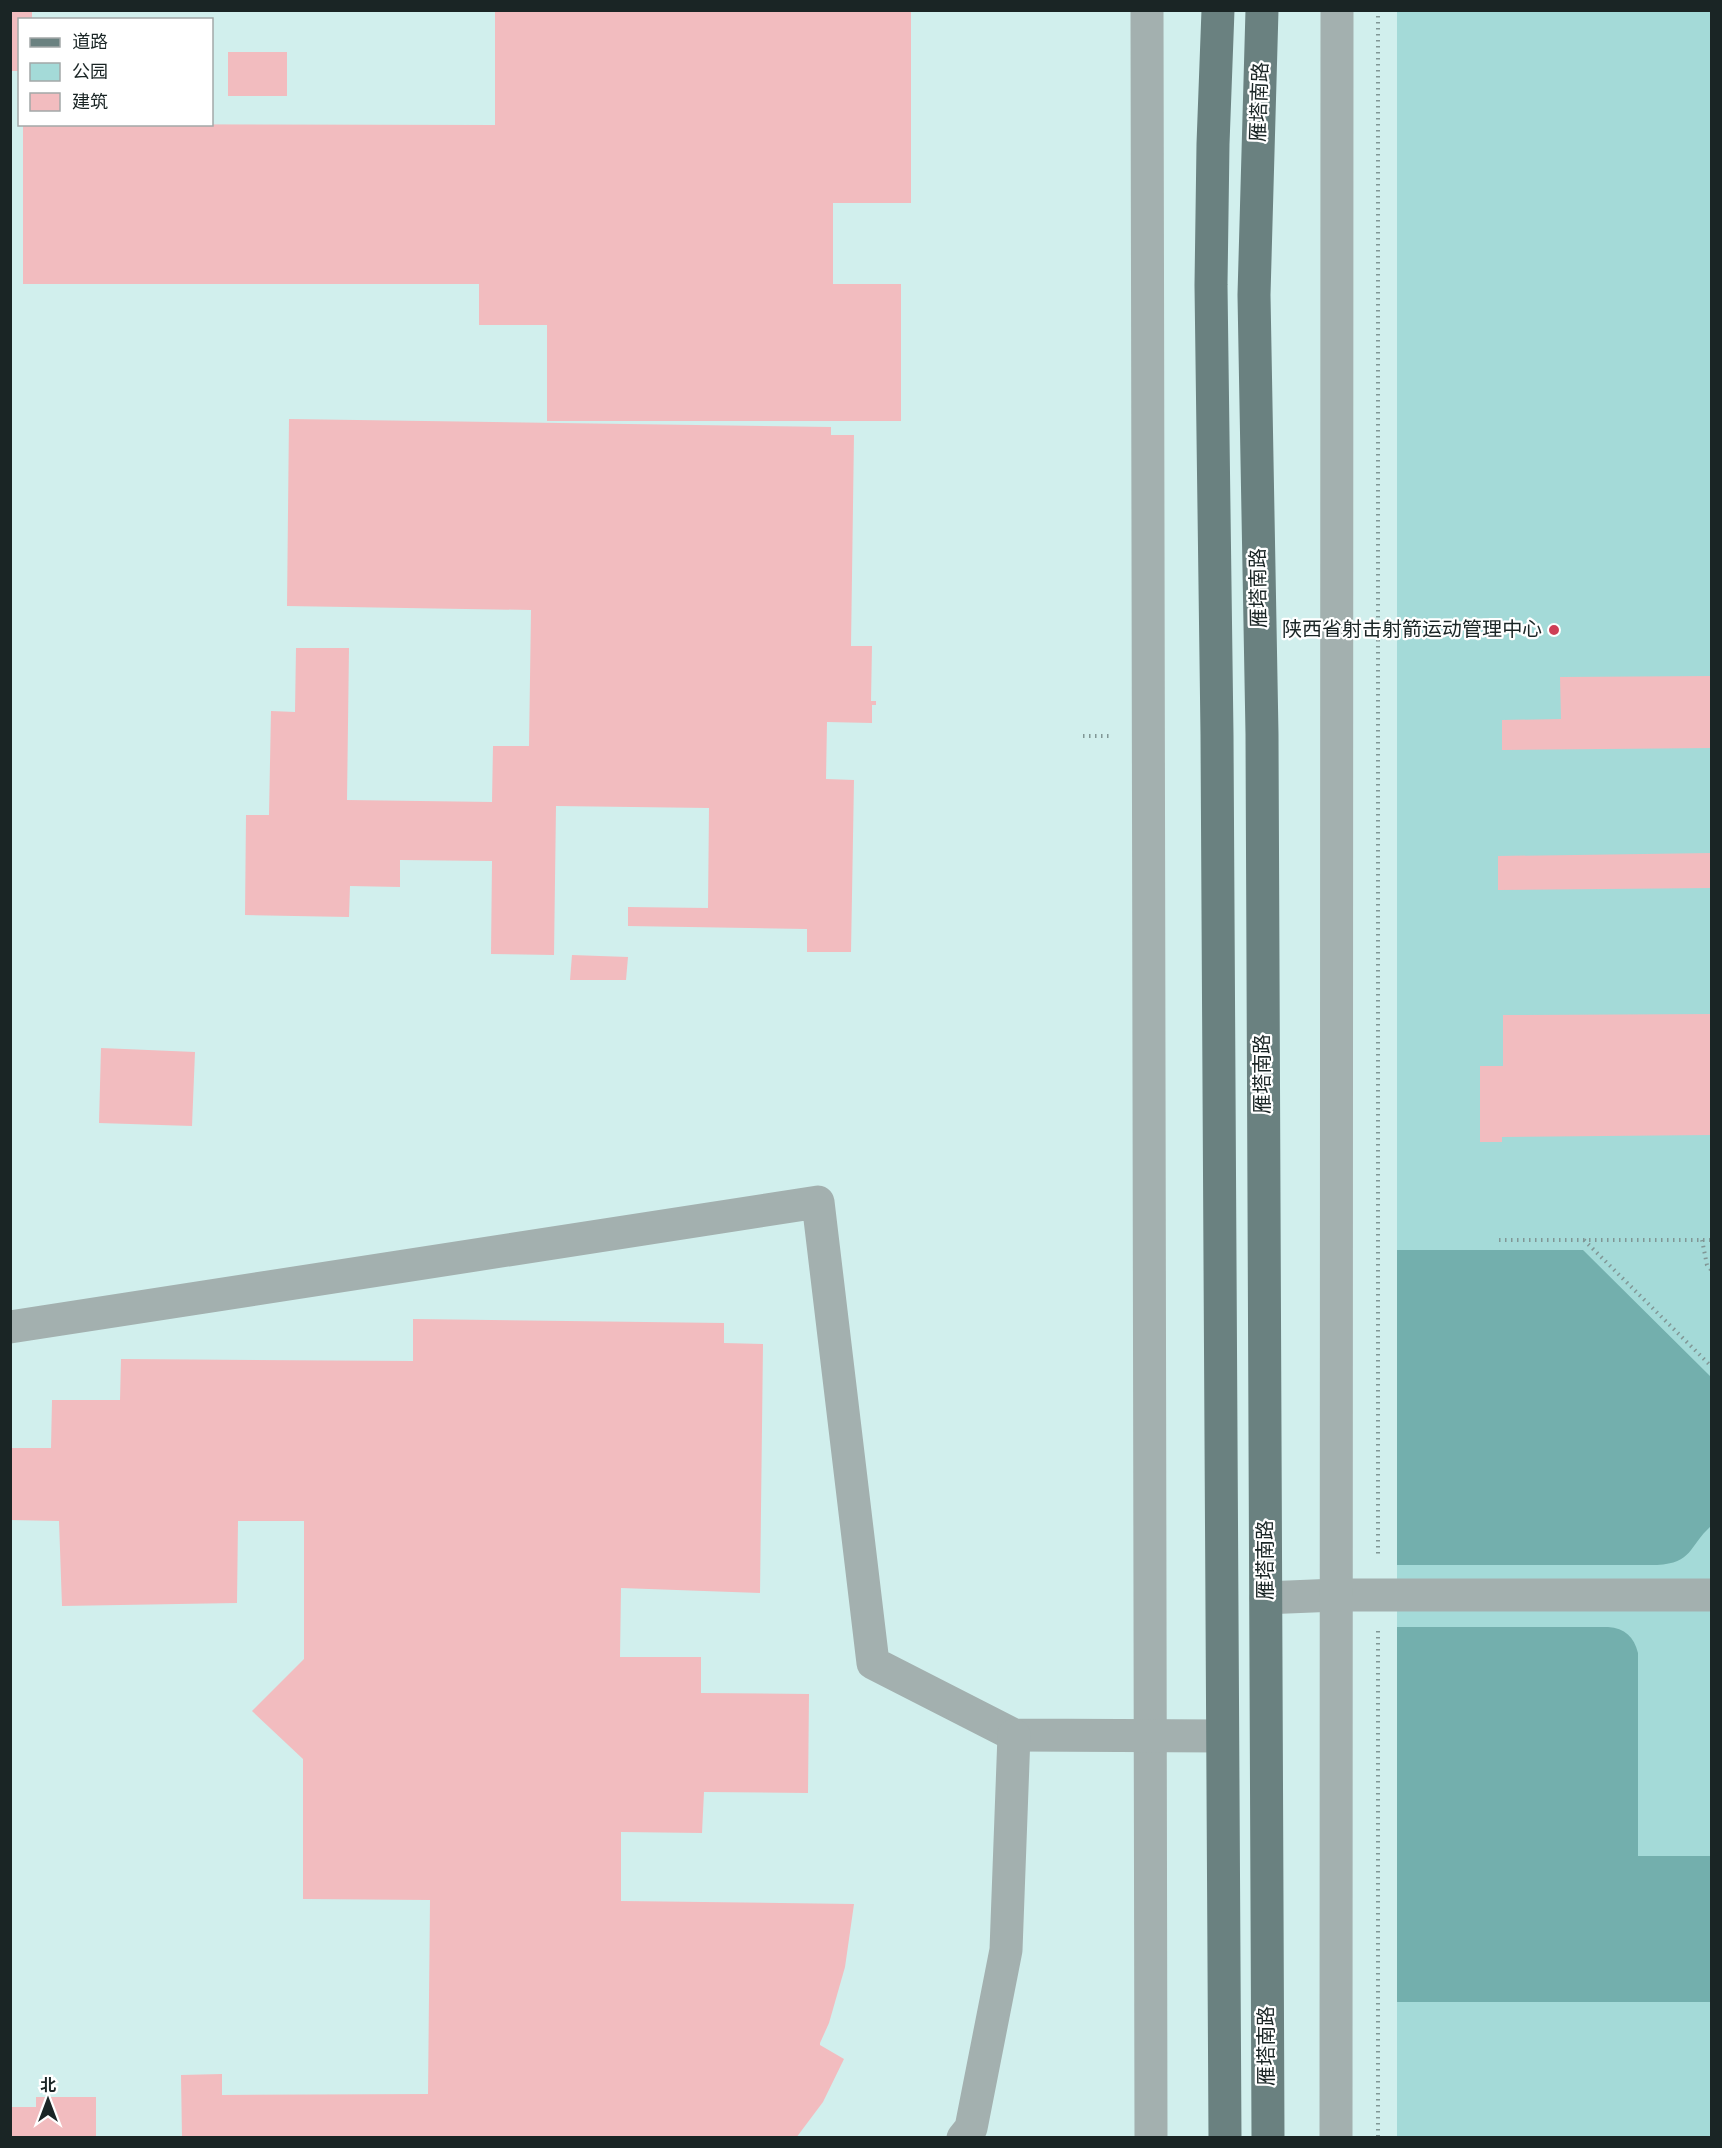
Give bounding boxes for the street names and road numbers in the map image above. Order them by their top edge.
street label: 雁塔南路 [1247,62,1273,142]
street label: 雁塔南路 [1246,548,1272,628]
street label: 雁塔南路 [1251,1034,1275,1114]
street label: 雁塔南路 [1254,1520,1278,1600]
street label: 雁塔南路 [1255,2006,1279,2086]

